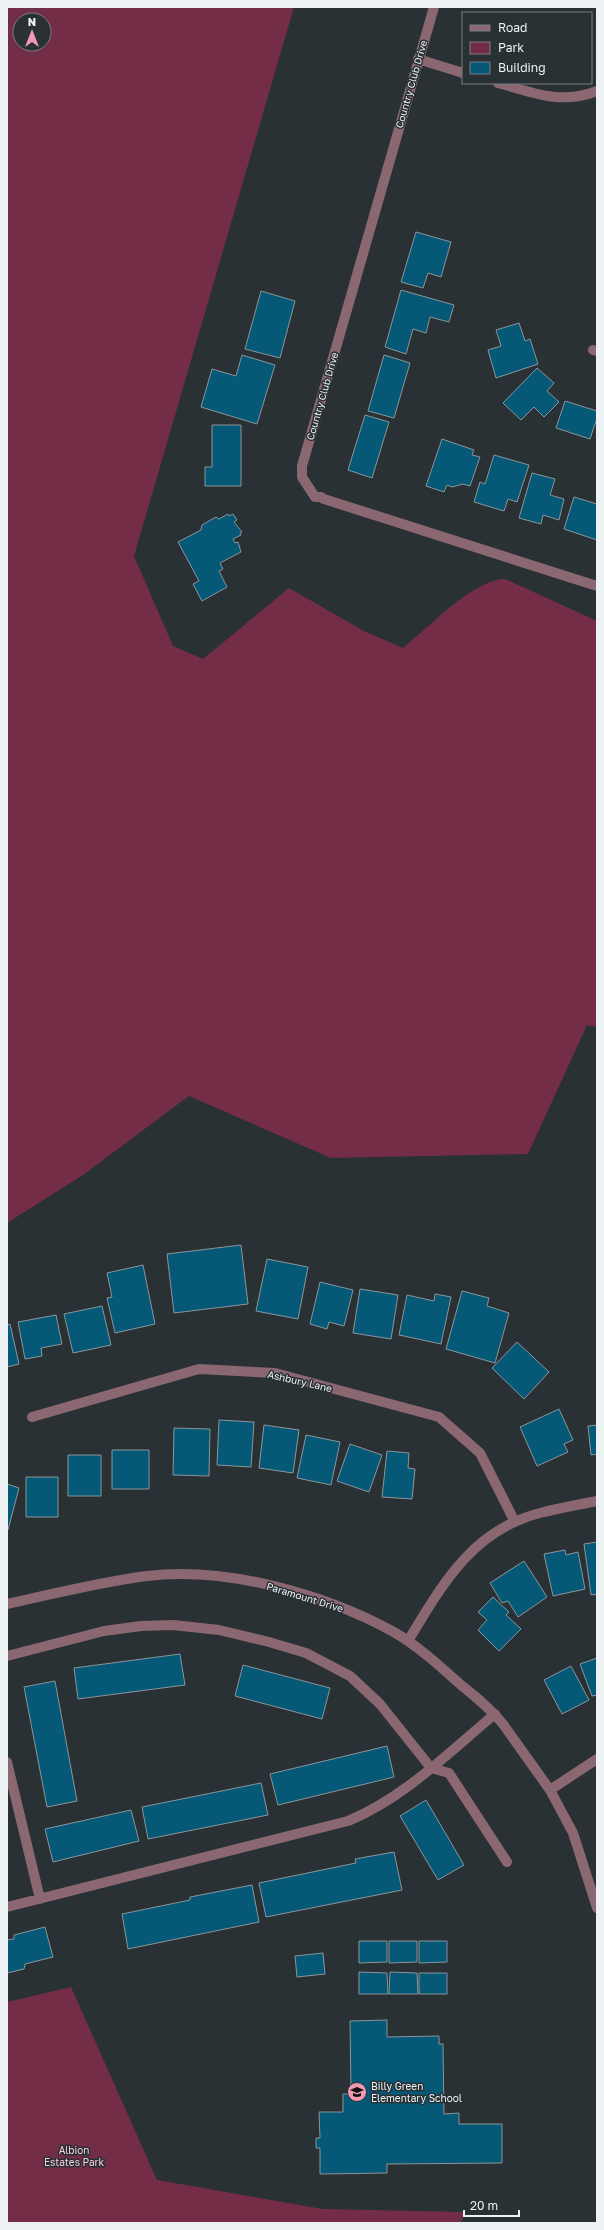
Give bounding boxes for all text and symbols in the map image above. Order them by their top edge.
north arrow [12,12,52,52]
legend [462,12,592,84]
text: N [28,15,36,28]
text: Road [498,20,527,35]
street label: Country Club Drive [393,39,429,129]
text: Park [498,40,524,55]
text: Building [498,60,546,75]
street label: Country Club Drive [304,351,340,441]
street label: Ashbury Lane [266,1368,334,1394]
street label: Paramount Drive [265,1580,345,1614]
place label: Billy Green Elementary School [371,2080,462,2104]
school or university icon: Billy Green Elementary School [346,2081,368,2103]
park label: Albion Estates Park [44,2144,104,2168]
scale bar [464,2192,519,2218]
text: 20 m [470,2198,498,2213]

